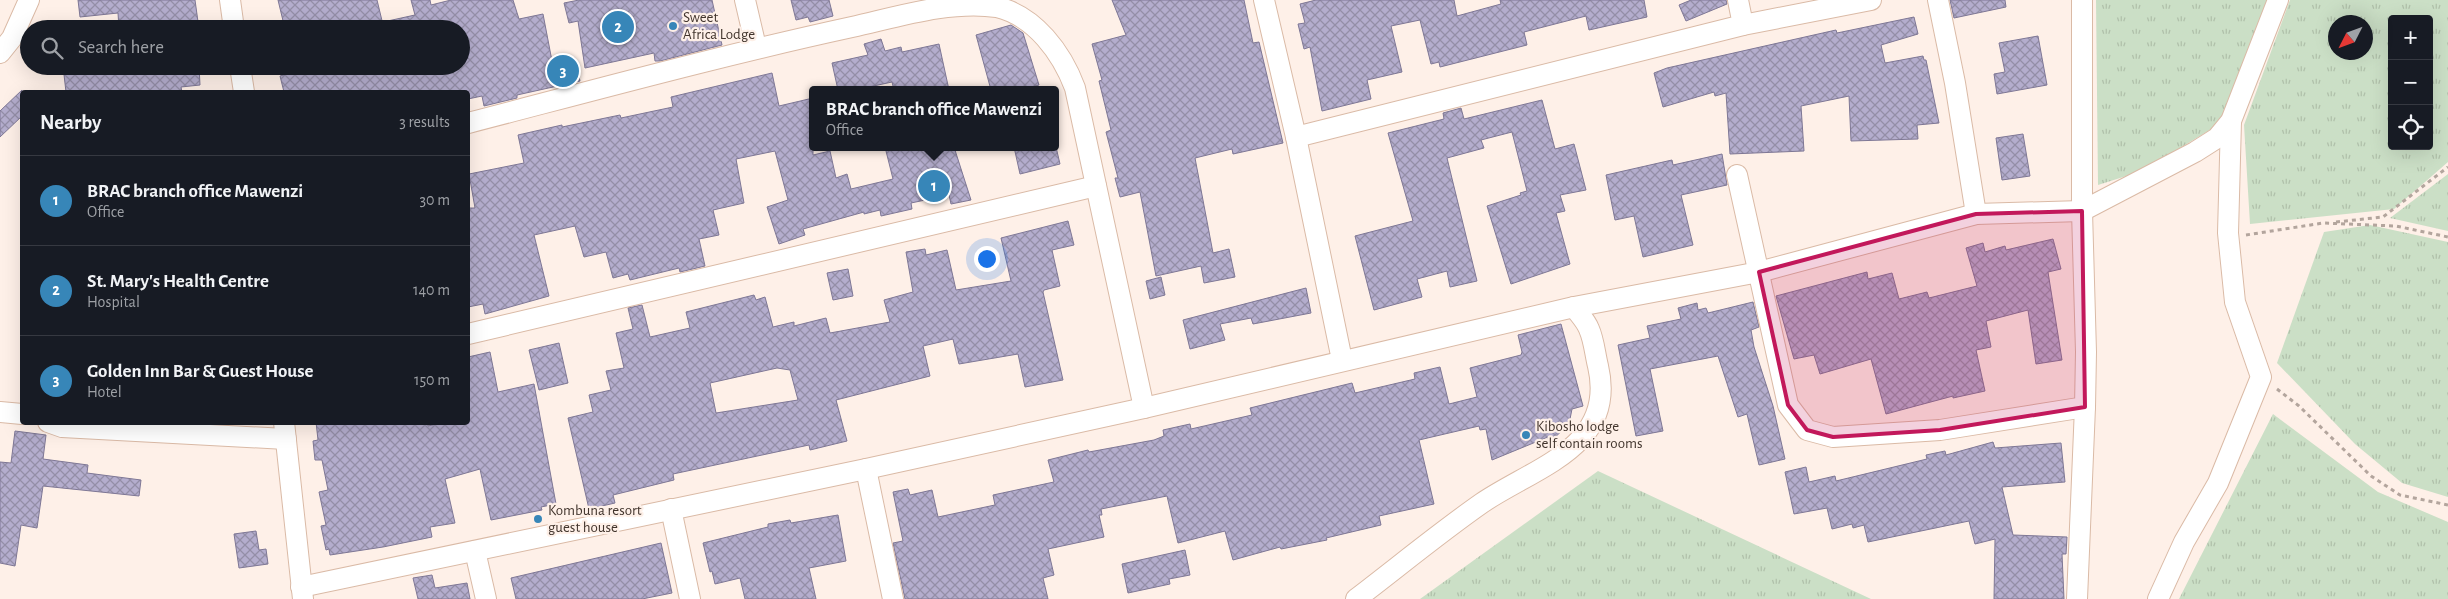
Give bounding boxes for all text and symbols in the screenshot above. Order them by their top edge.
pin: 2 [602,8,634,46]
place label: Sweet Africa Lodge [683,10,755,42]
north arrow [2328,15,2373,60]
map controls [2388,15,2433,150]
button: + [2388,15,2433,60]
search box [20,20,470,75]
marker: Sweet Africa Lodge [667,20,679,32]
icon: search [38,34,66,62]
text: Search here [78,38,164,57]
pin: 3 [547,52,579,90]
button: − [2388,60,2433,105]
popup [809,86,1059,151]
text: BRAC branch office Mawenzi [826,100,1042,119]
button: locate [2388,105,2433,150]
text: Nearby [40,112,101,133]
text: 3 results [399,114,450,130]
text: Office [826,122,863,138]
pin: 1 [918,167,950,205]
text: BRAC branch office Mawenzi [87,182,303,201]
text: 1 [53,192,59,208]
text: 30 m [420,192,450,208]
text: Office [87,204,124,220]
your location [974,246,1000,272]
text: St. Mary's Health Centre [87,272,269,291]
text: 2 [52,282,60,298]
text: 140 m [413,282,450,298]
text: Hospital [87,294,140,310]
text: Golden Inn Bar & Guest House [87,362,314,381]
text: 3 [53,372,59,388]
text: 150 m [414,372,450,388]
text: Hotel [87,384,122,400]
place label: Kibosho lodge self contain rooms [1536,419,1642,451]
marker: Kibosho lodge self contain rooms [1520,429,1532,441]
place label: Kombuna resort guest house [548,503,642,535]
marker: Kombuna resort guest house [532,513,544,525]

